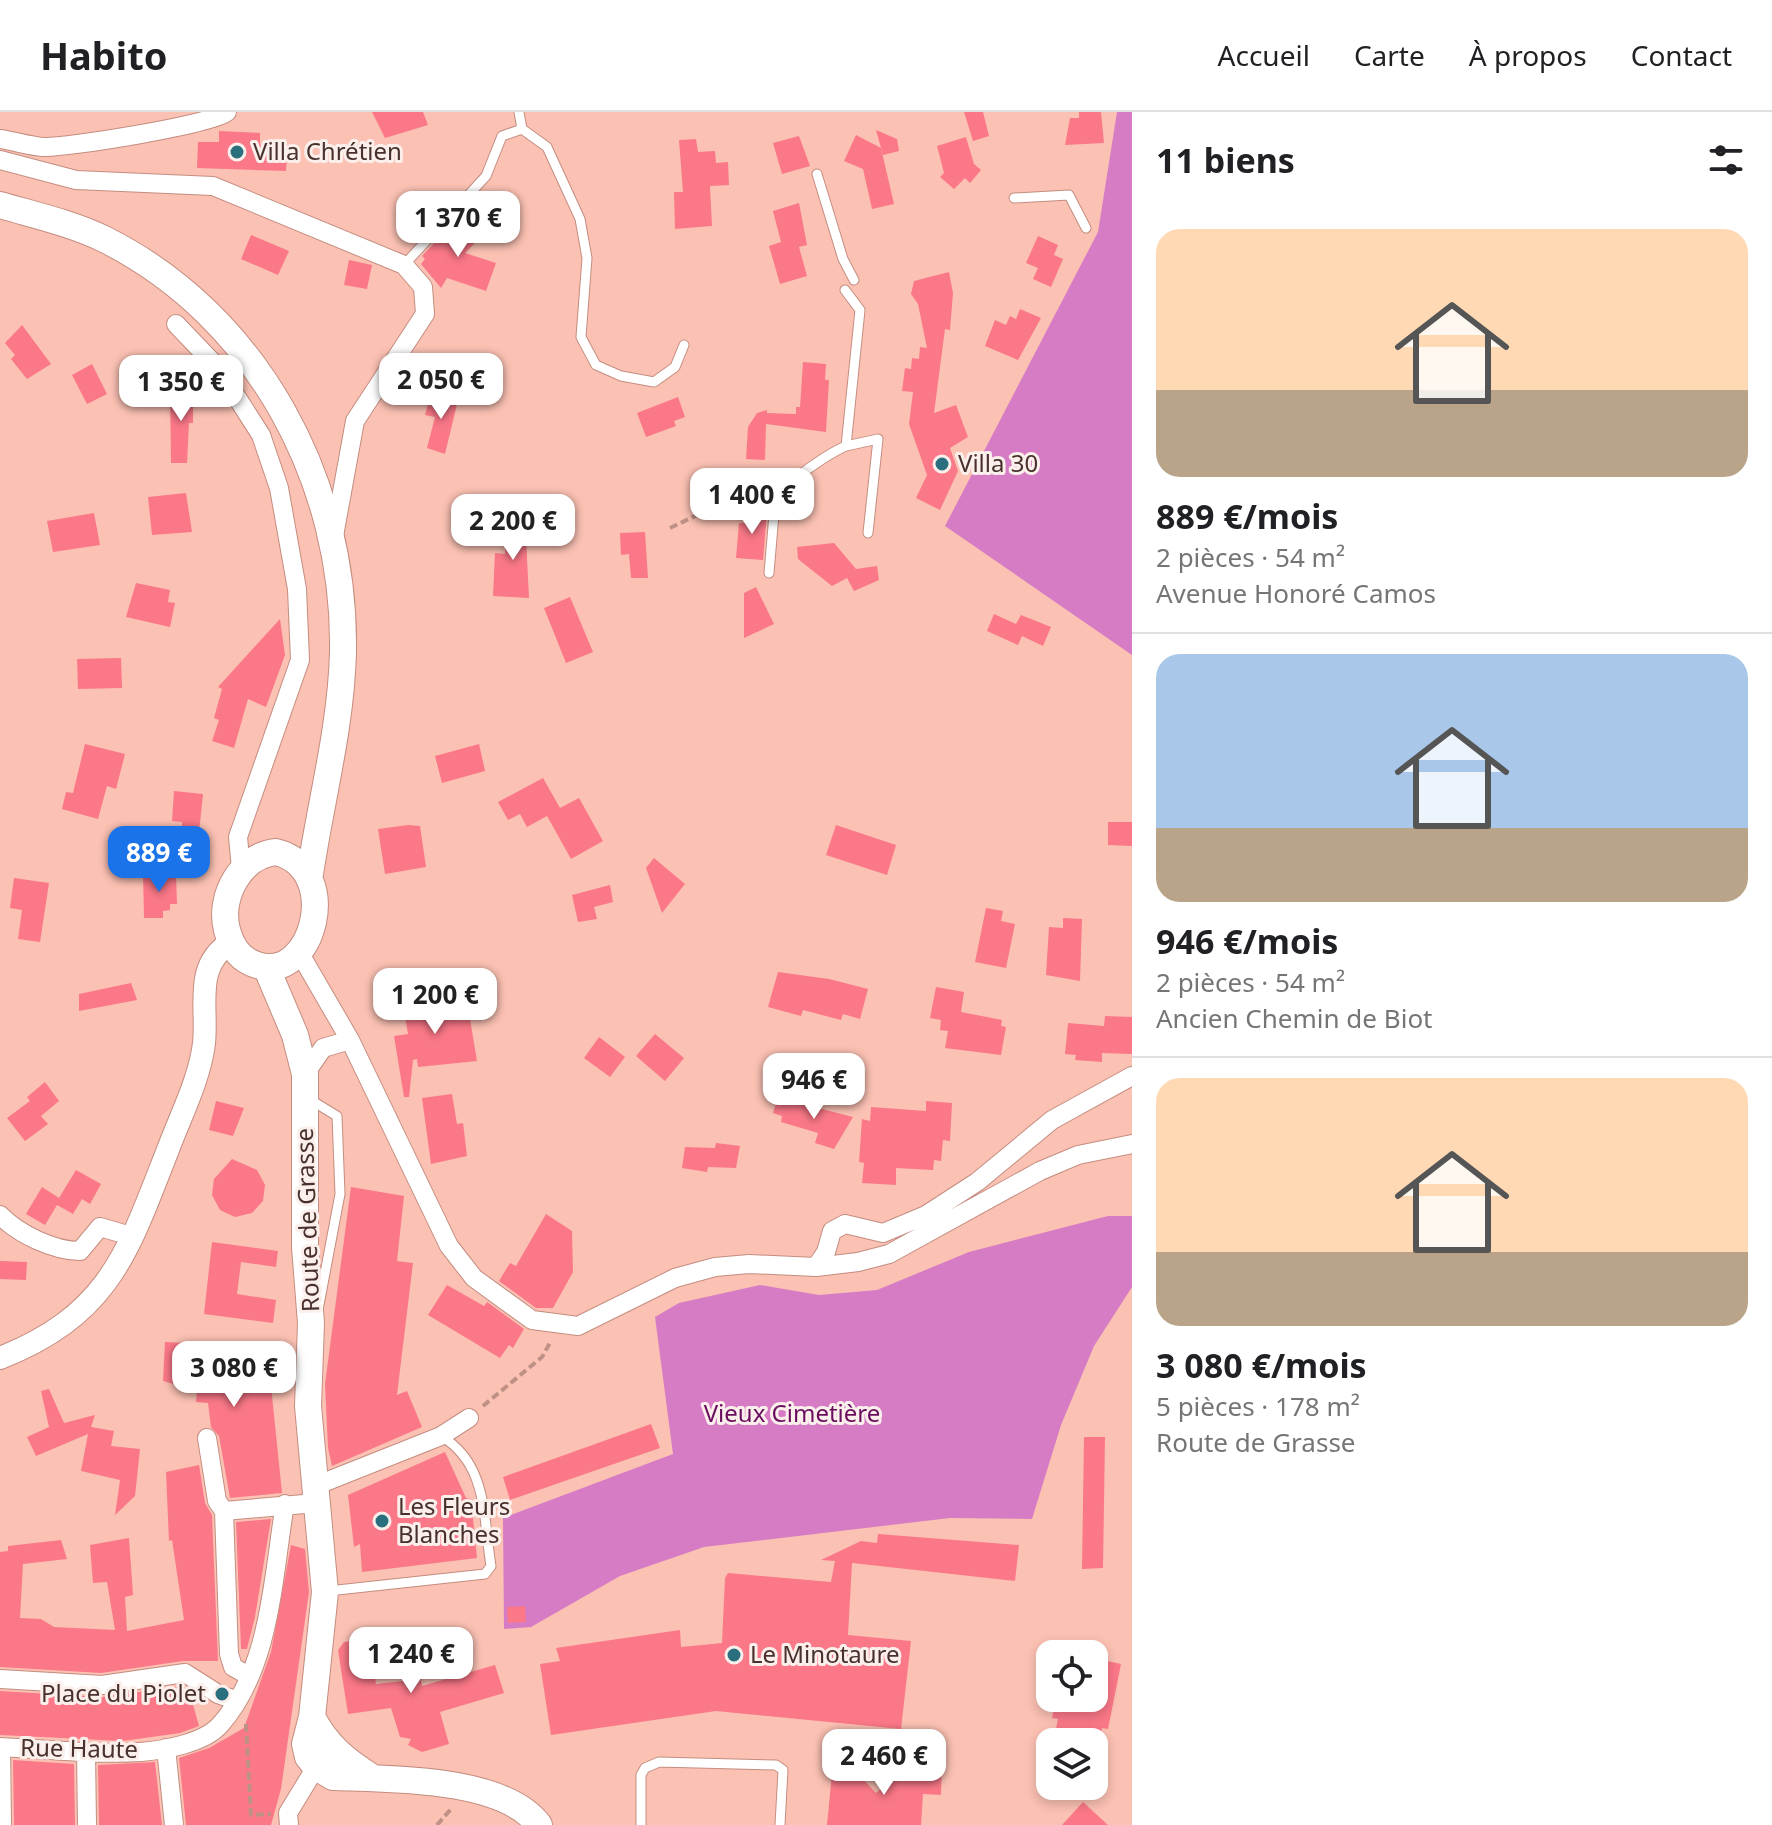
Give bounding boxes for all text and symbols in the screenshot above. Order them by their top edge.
text: Habito [40,29,167,81]
text: Accueil [1218,36,1310,74]
text: Carte [1354,36,1425,74]
text: À propos [1469,36,1587,74]
text: Contact [1631,36,1732,74]
place label: Villa Chrétien [253,134,402,167]
text: 11 biens [1156,137,1295,183]
icon: filters [1704,138,1748,182]
marker: Villa Chrétien [228,143,246,161]
pin: 1 370 € [384,191,532,259]
text: 1 370 € [414,199,502,235]
icon: home [1380,281,1524,425]
pin: 2 050 € [367,353,515,421]
pin: 1 350 € [107,355,255,423]
text: 2 050 € [397,361,485,397]
text: 1 350 € [137,363,225,399]
place label: Villa 30 [958,446,1038,479]
marker: Villa 30 [933,455,951,473]
pin: 1 400 € [678,468,826,536]
text: 1 400 € [708,476,796,512]
text: 889 €/mois [1156,493,1338,539]
pin: 2 200 € [439,494,587,562]
text: 2 200 € [469,502,557,538]
text: 2 pièces · 54 m² [1156,539,1345,575]
text: Avenue Honoré Camos [1156,575,1436,611]
icon: home [1380,706,1524,850]
pin: 889 € [103,826,215,894]
text: 889 € [126,834,192,870]
text: 946 €/mois [1156,918,1338,964]
text: 2 pièces · 54 m² [1156,964,1345,1000]
pin: 1 200 € [361,968,509,1036]
text: 1 200 € [391,976,479,1012]
text: Ancien Chemin de Biot [1156,1000,1433,1036]
pin: 946 € [758,1053,870,1121]
text: 946 € [781,1061,847,1097]
street label: Route de Grasse [287,1127,326,1313]
icon: home [1380,1130,1524,1274]
pin: 3 080 € [160,1341,308,1409]
text: 3 080 €/mois [1156,1342,1367,1388]
text: 3 080 € [190,1349,278,1385]
text: 5 pièces · 178 m² [1156,1388,1360,1424]
park label: Vieux Cimetière [704,1396,880,1429]
text: Route de Grasse [1156,1424,1356,1460]
place label: Les Fleurs Blanches [398,1489,510,1550]
marker: Les Fleurs Blanches [373,1512,391,1530]
pin: 1 240 € [337,1627,485,1695]
text: 1 240 € [367,1635,455,1671]
place label: Le Minotaure [750,1637,900,1670]
map controls [1036,1640,1108,1800]
button: locate [1036,1640,1108,1712]
marker: Le Minotaure [725,1646,743,1664]
place label: Place du Piolet [41,1676,206,1709]
marker: Place du Piolet [213,1685,231,1703]
button: layers [1036,1728,1108,1800]
pin: 2 460 € [810,1729,958,1797]
street label: Rue Haute [20,1730,138,1765]
text: 2 460 € [840,1737,928,1773]

